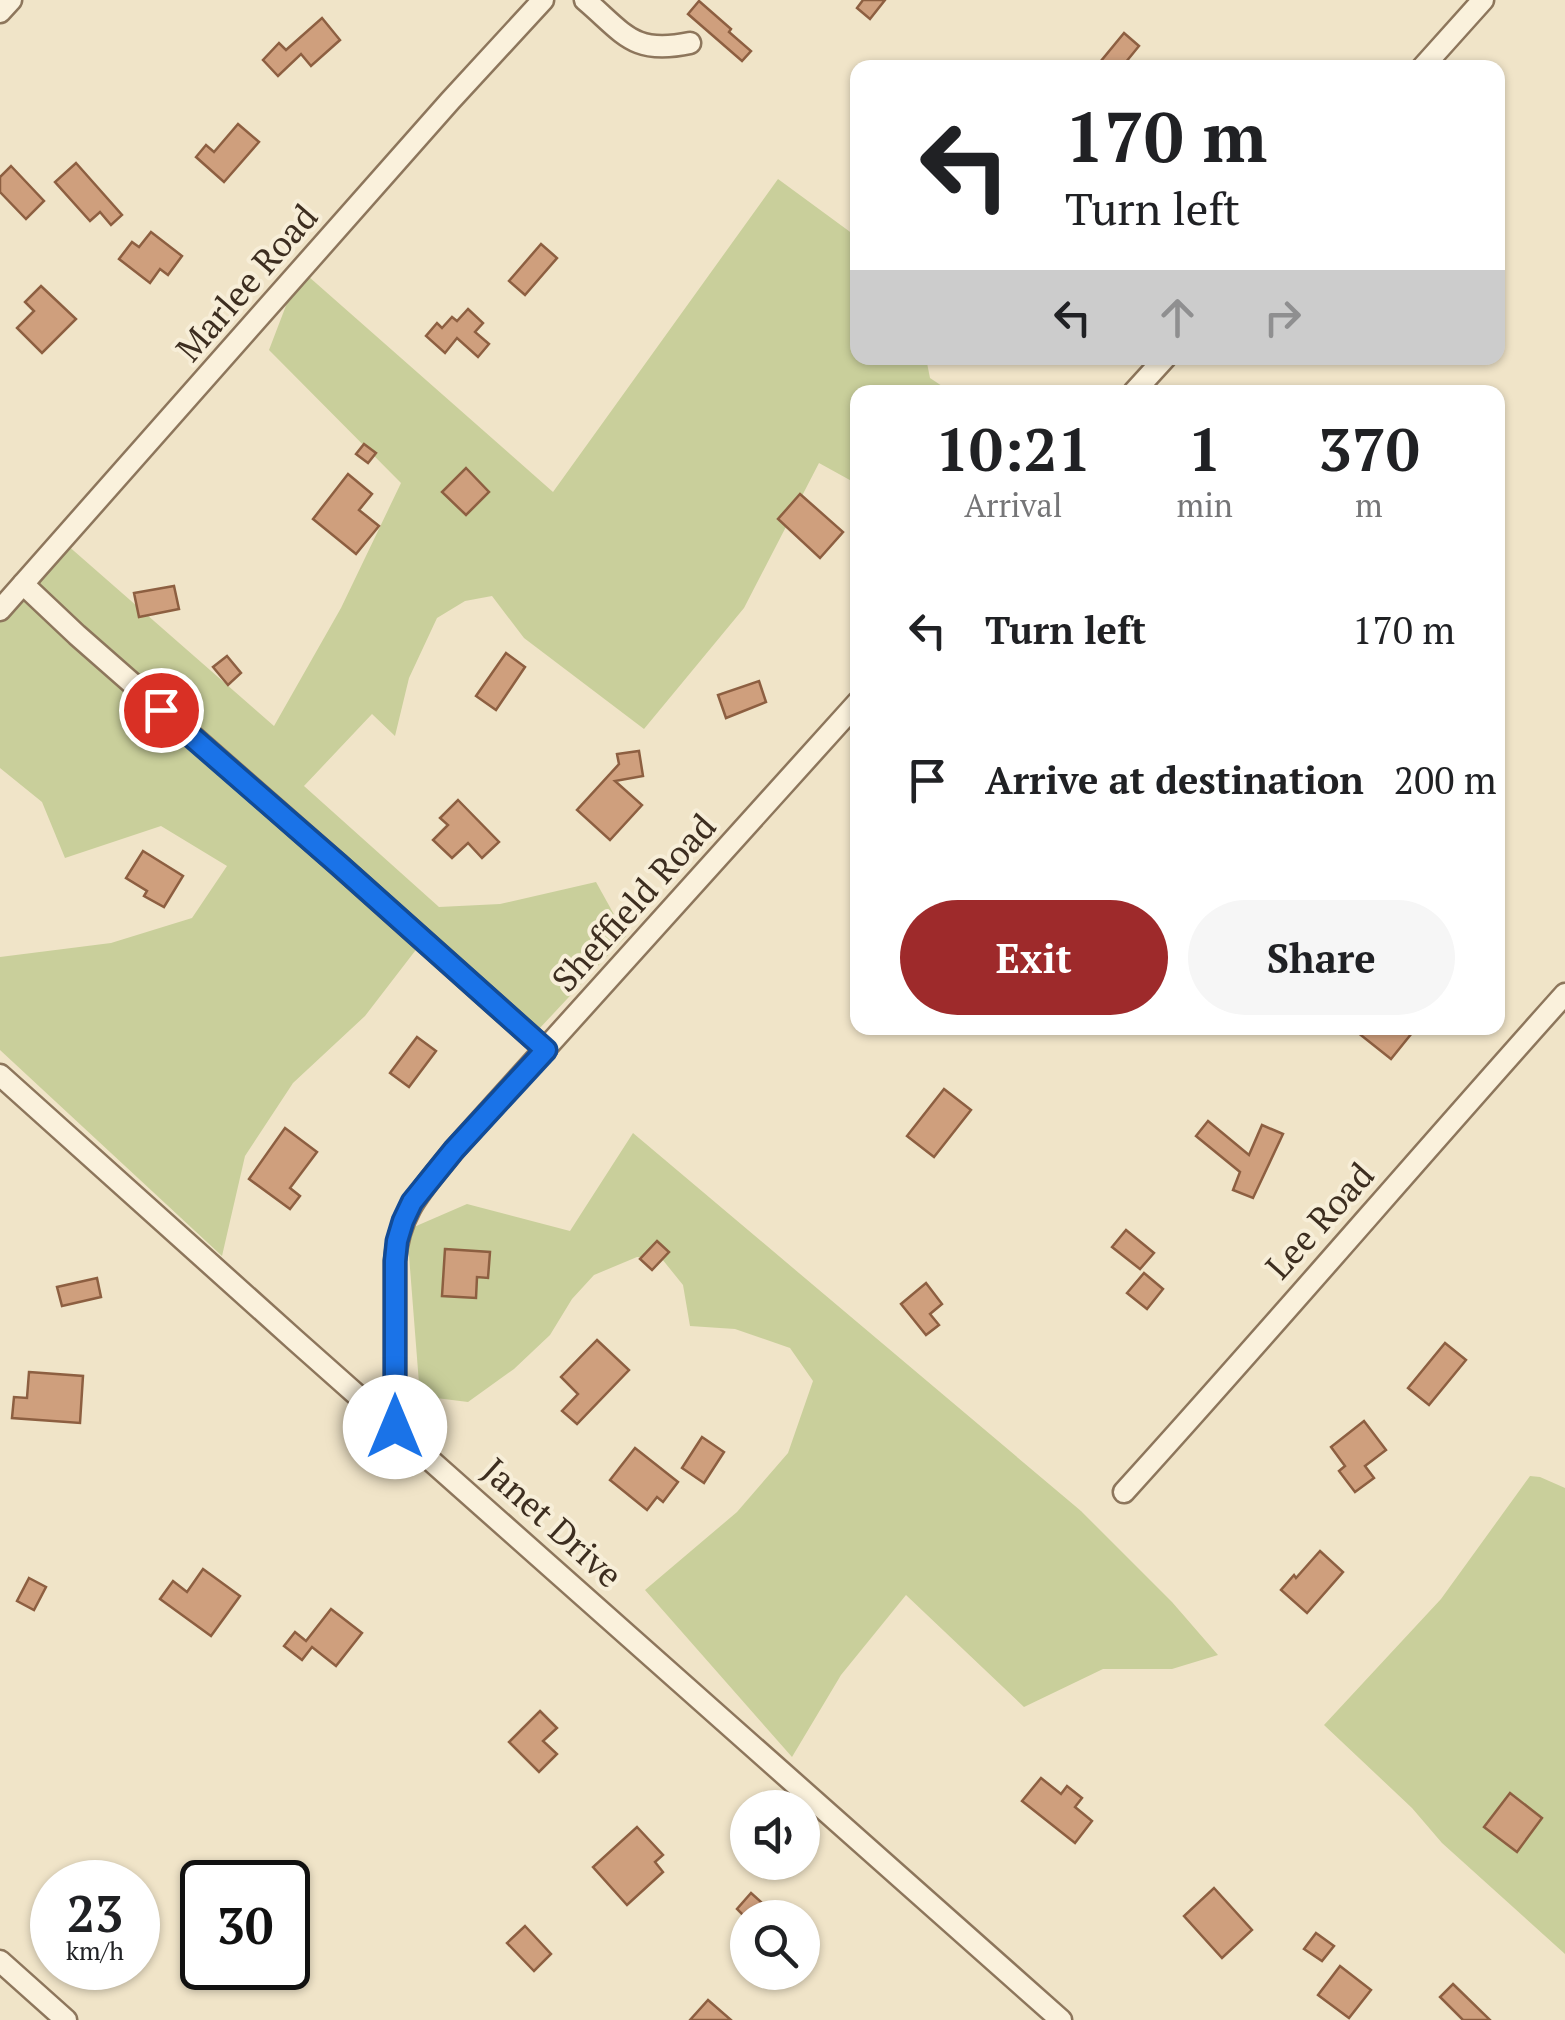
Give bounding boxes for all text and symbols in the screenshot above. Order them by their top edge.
text: 170 m [1065,89,1267,182]
icon: left [900,100,1030,230]
text: Turn left [1065,178,1240,238]
street label: Marlee Road [165,194,327,371]
icon: left [1045,290,1100,345]
icon: ahead [1150,290,1205,345]
icon: right [1255,290,1310,345]
text: 10:21 [935,409,1091,488]
text: 1 [1188,409,1222,488]
text: 370 [1318,409,1420,488]
text: Arrival [964,484,1062,526]
text: min [1177,484,1233,526]
text: m [1355,484,1383,526]
icon: left [900,603,955,658]
text: Turn left [985,605,1146,655]
text: 170 m [1352,605,1455,655]
pin [119,668,204,753]
icon: arrive [134,683,189,738]
icon: arrive [900,753,955,808]
text: Arrive at destination [985,755,1364,805]
text: 200 m [1394,755,1497,805]
street label: Sheffield Road [541,804,725,1001]
button: Exit [900,900,1168,1015]
button: Share [1188,900,1455,1015]
street label: Lee Road [1255,1153,1384,1288]
position arrow [343,1375,447,1479]
street label: Janet Drive [473,1447,632,1597]
map controls [730,1790,820,1990]
button: sound [730,1790,820,1880]
speed limit sign: 30 [180,1860,310,1990]
text: 23 [67,1880,123,1946]
button: search [730,1900,820,1990]
text: km/h [66,1934,124,1967]

